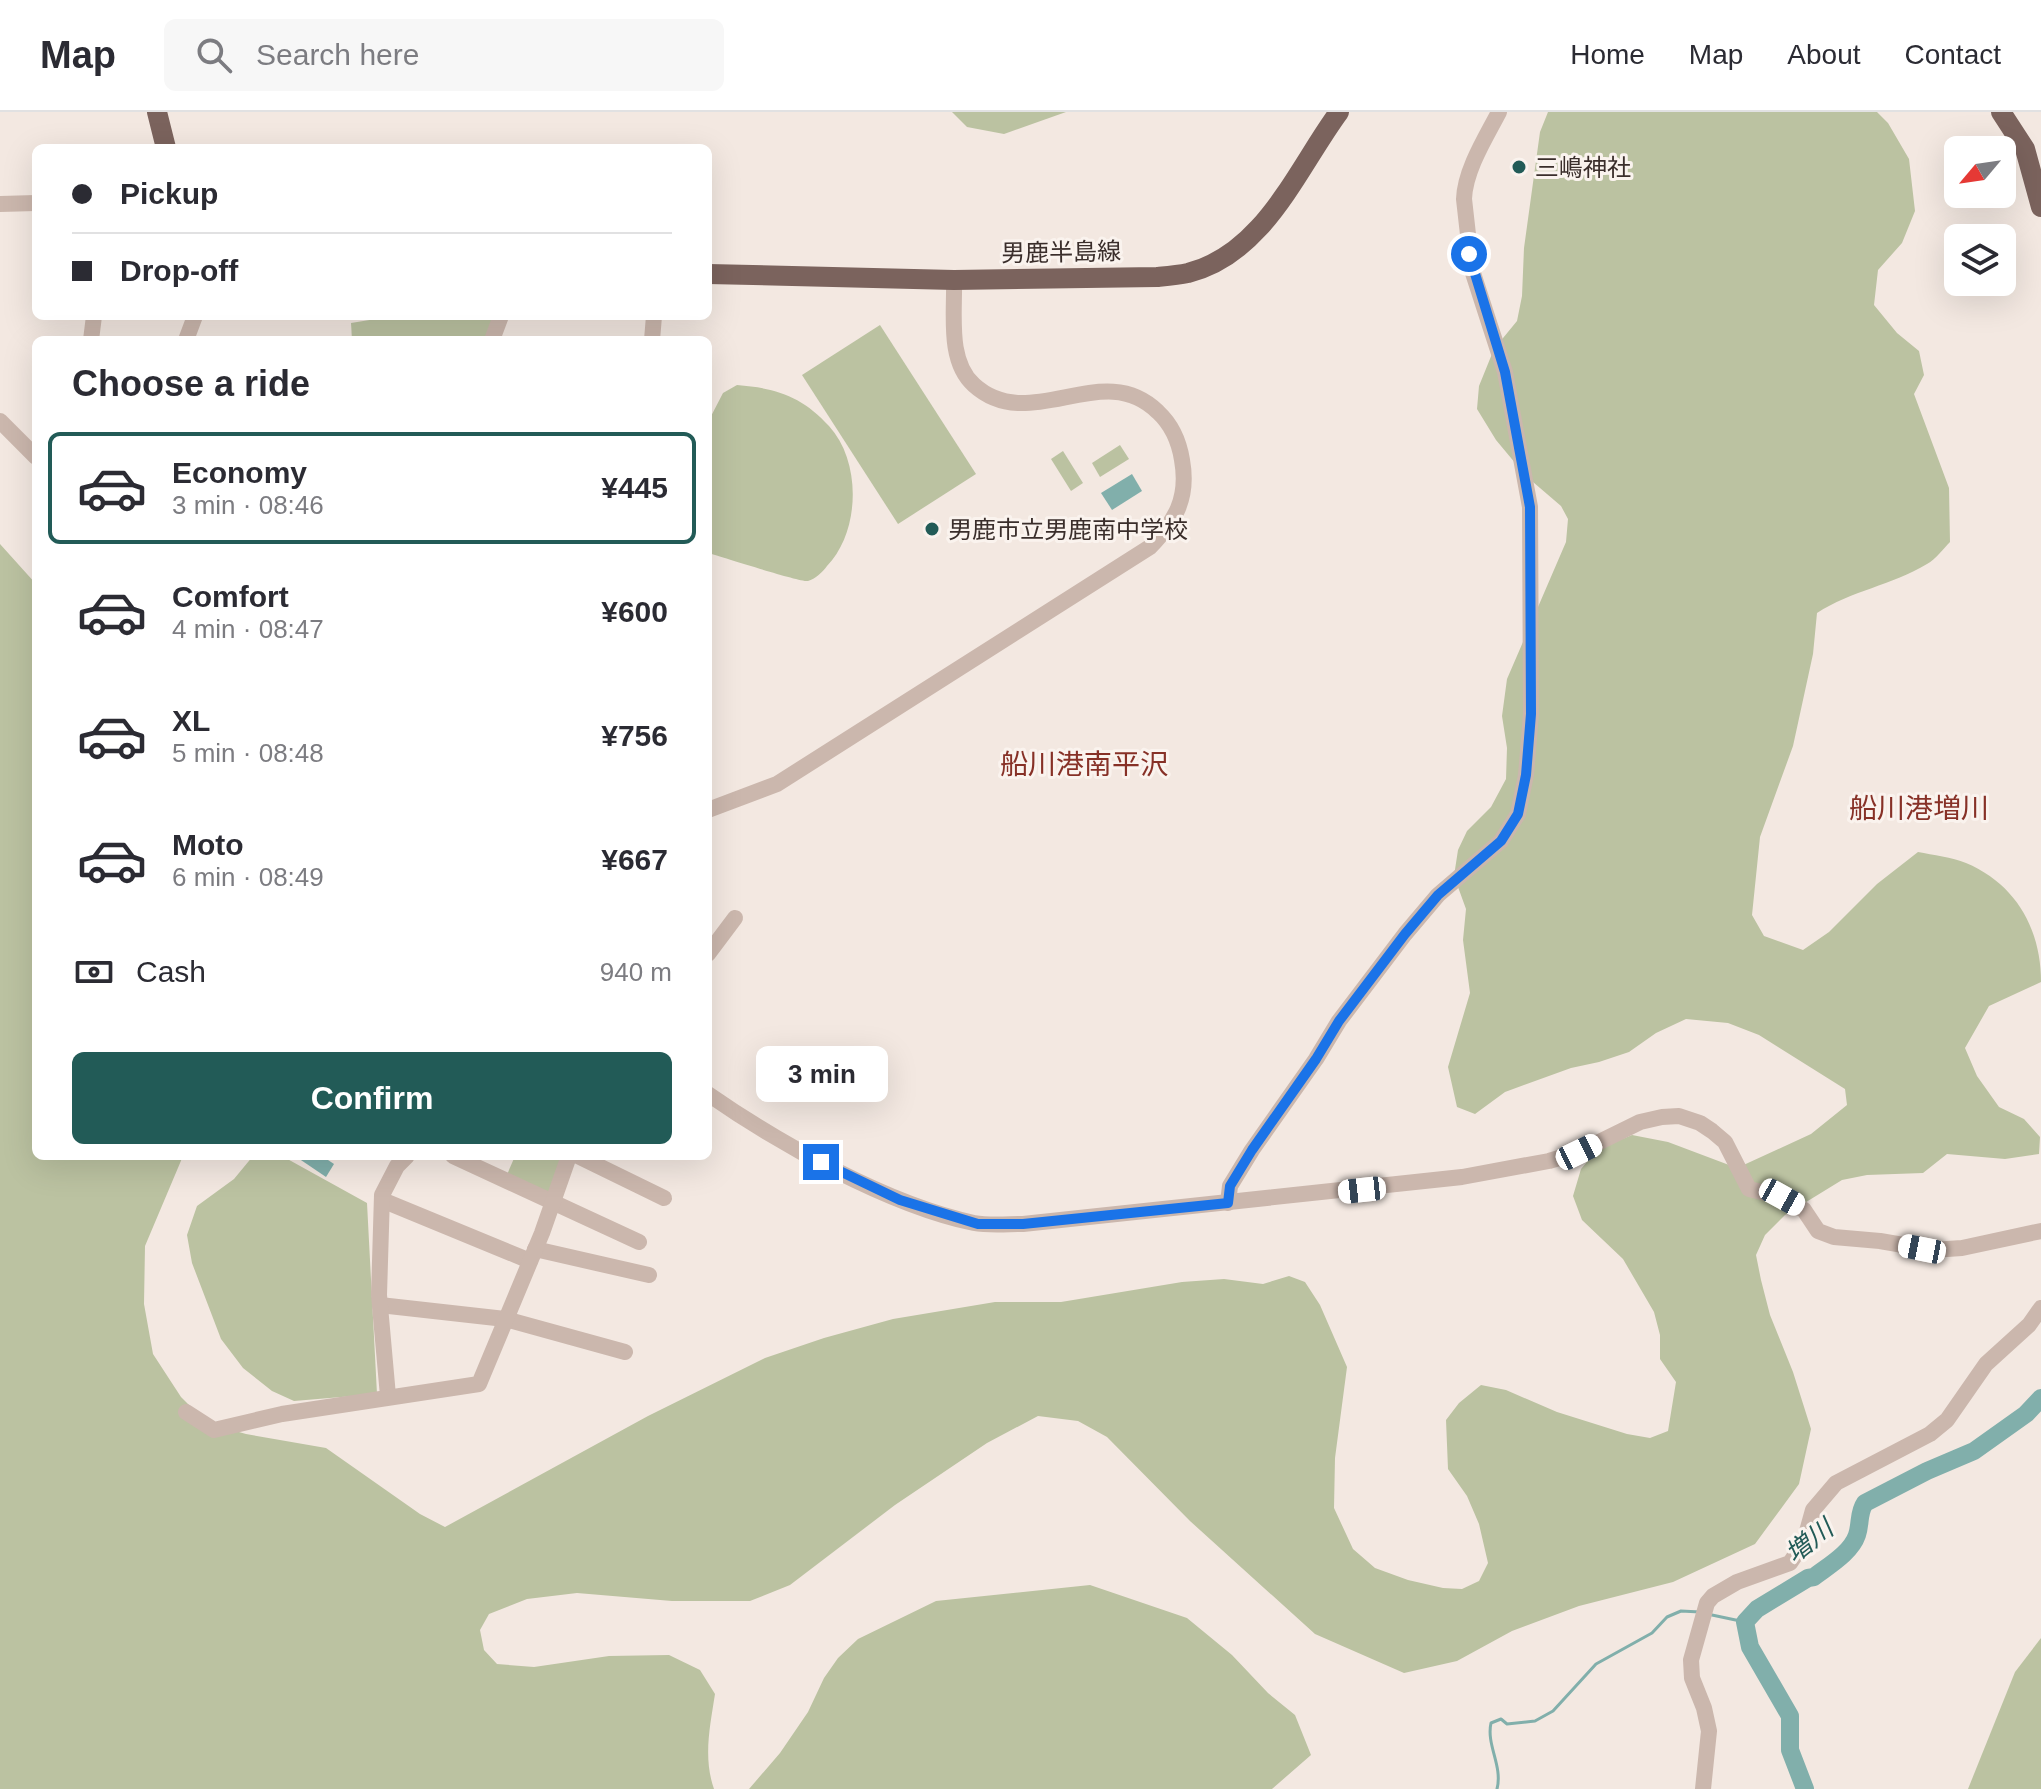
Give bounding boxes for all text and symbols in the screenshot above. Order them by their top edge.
search box [164,19,724,91]
icon: search [192,33,236,77]
text: Map [40,34,116,76]
text: Search here [256,38,419,71]
text: Home [1570,39,1645,70]
text: Map [1689,39,1743,70]
text: About [1787,39,1861,70]
text: Contact [1905,39,2001,70]
north arrow [1944,136,2016,208]
map controls [1944,136,2016,296]
place label: 三嶋神社 [1535,154,1631,181]
marker: 三嶋神社 [1510,158,1528,176]
text: Pickup [120,177,218,210]
button: layers [1944,224,2016,296]
route start [1451,236,1487,272]
street label: 男鹿半島線 [1001,237,1121,267]
text: Drop-off [120,254,238,287]
text: Choose a ride [72,363,310,404]
icon: car [76,452,148,524]
text: Economy [172,456,307,489]
text: ¥445 [601,471,668,504]
text: 3 min · 08:46 [172,490,324,520]
place label: 男鹿市立男鹿南中学校 [948,516,1188,543]
marker: 男鹿市立男鹿南中学校 [923,520,941,538]
icon: car [76,576,148,648]
text: Comfort [172,580,289,613]
text: ¥600 [601,595,668,628]
text: 4 min · 08:47 [172,614,324,644]
icon: car [76,700,148,772]
text: XL [172,704,210,737]
text: ¥756 [601,719,668,752]
text: 5 min · 08:48 [172,738,324,768]
district label: 船川港南平沢 [1000,749,1168,780]
district label: 船川港増川 [1849,793,1989,824]
icon: car [76,824,148,896]
text: Moto [172,828,244,861]
text: ¥667 [601,843,668,876]
text: 6 min · 08:49 [172,862,324,892]
icon: cash [72,950,116,994]
text: Cash [136,955,206,988]
text: 940 m [600,957,672,987]
callout: 3 min [755,1046,887,1102]
button: Confirm [72,1052,672,1144]
text: 3 min [788,1059,856,1089]
car [1552,1131,1606,1173]
route end [803,1144,839,1180]
car [1755,1175,1809,1219]
car [1337,1176,1387,1204]
car [1896,1233,1948,1265]
water label: 増川 [1779,1511,1841,1569]

